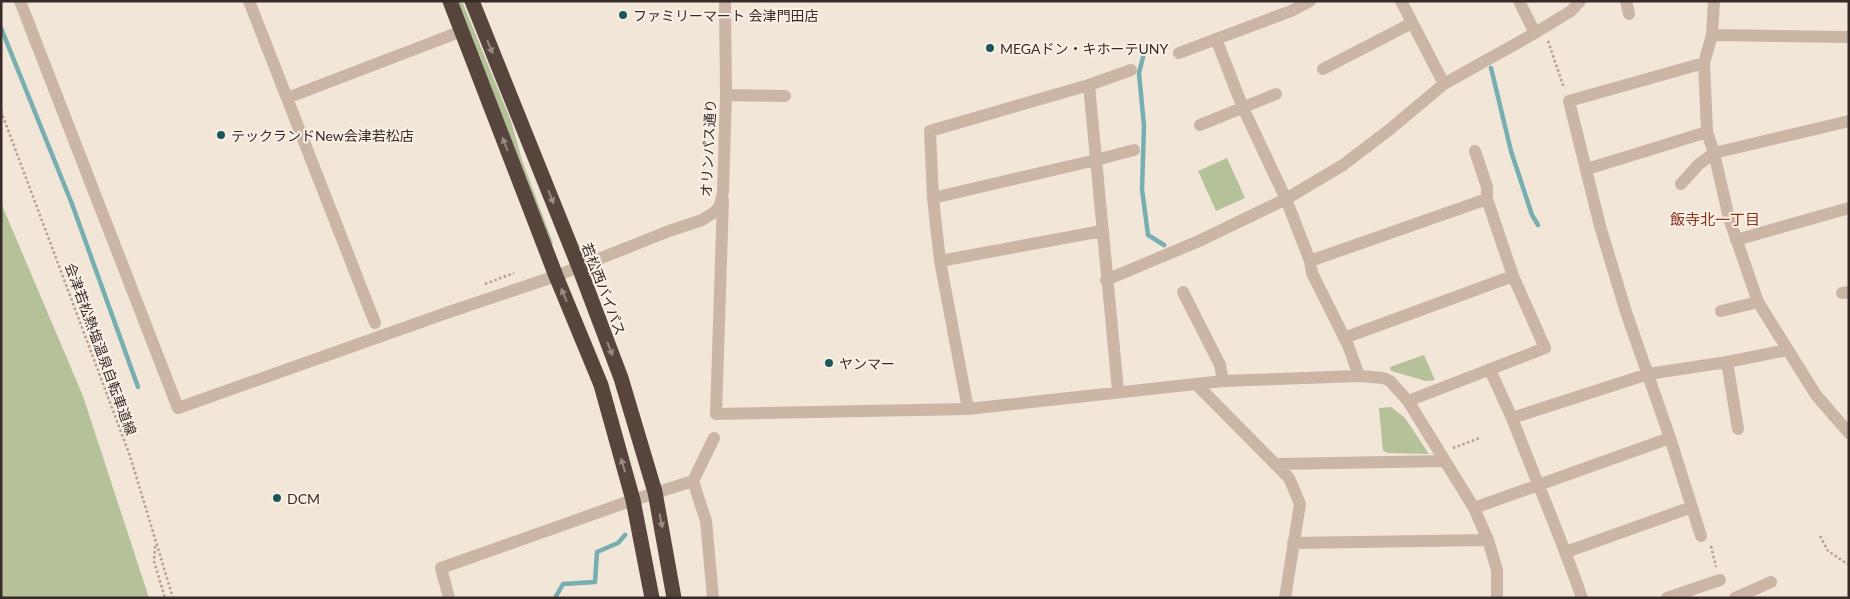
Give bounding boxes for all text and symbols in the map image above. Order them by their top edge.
place label: ファミリーマート 会津門田店 [633,7,819,24]
marker: ファミリーマート 会津門田店 [617,9,629,21]
one-way arrow [487,39,494,54]
place label: MEGAドン・キホーテUNY [1000,40,1168,57]
marker: MEGAドン・キホーテUNY [984,42,996,54]
street label: オリンパス通り [697,99,719,197]
place label: テックランドNew会津若松店 [231,127,414,144]
marker: テックランドNew会津若松店 [215,129,227,141]
one-way arrow [500,137,508,151]
one-way arrow [547,190,555,205]
district label: 飯寺北一丁目 [1670,210,1760,228]
street label: 若松西バイパス [579,240,629,338]
street label: 会津若松熱塩温泉自転車道線 [62,261,140,437]
one-way arrow [560,287,568,302]
one-way arrow [607,341,614,356]
place label: ヤンマー [839,355,895,372]
marker: ヤンマー [823,357,835,369]
one-way arrow [619,457,627,472]
place label: DCM [287,490,320,507]
marker: DCM [271,492,283,504]
one-way arrow [657,514,665,530]

